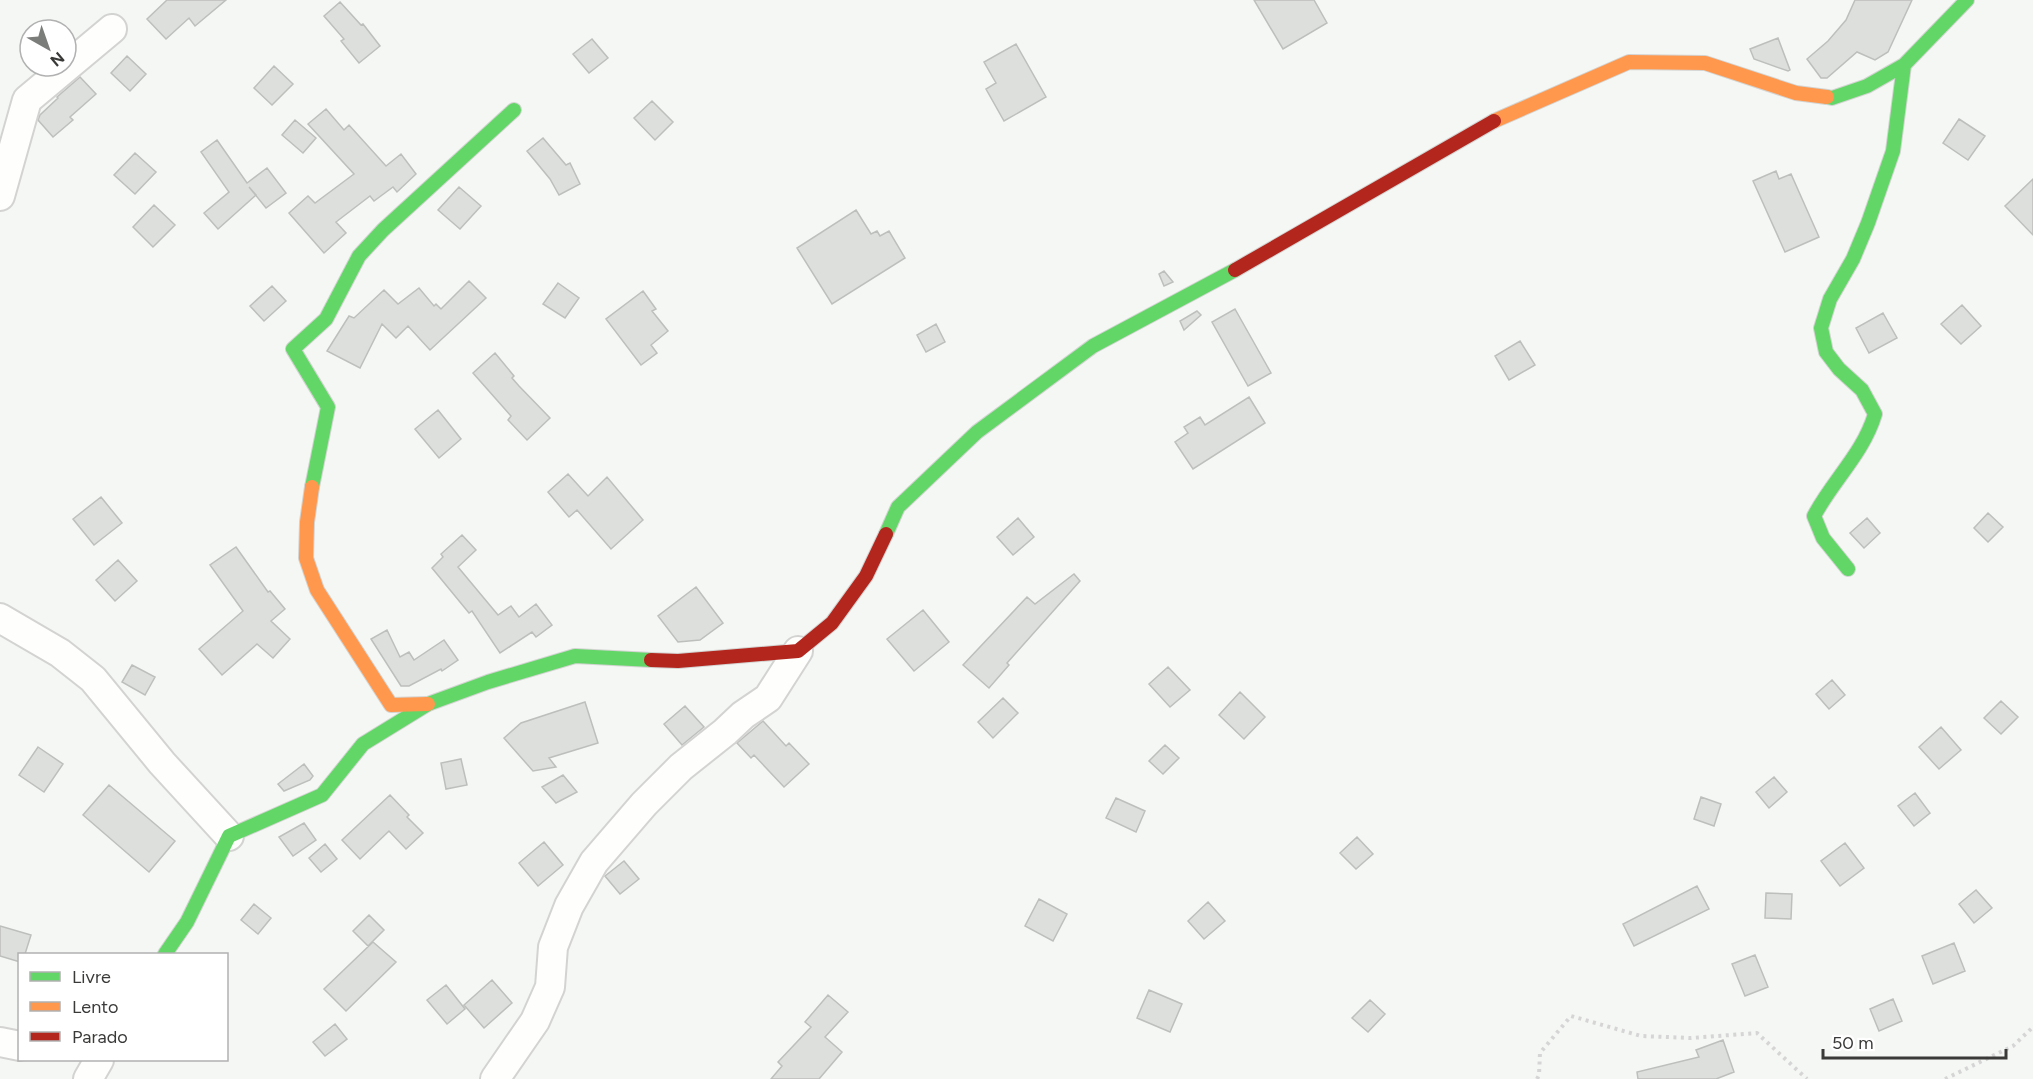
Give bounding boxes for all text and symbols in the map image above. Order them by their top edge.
north arrow [18,18,78,78]
text: N [46,48,68,70]
legend [18,953,228,1061]
text: Livre [72,966,111,988]
text: Lento [72,996,118,1018]
scale bar [1823,1022,2006,1060]
text: Parado [72,1026,128,1048]
text: 50 m [1832,1032,1874,1054]

